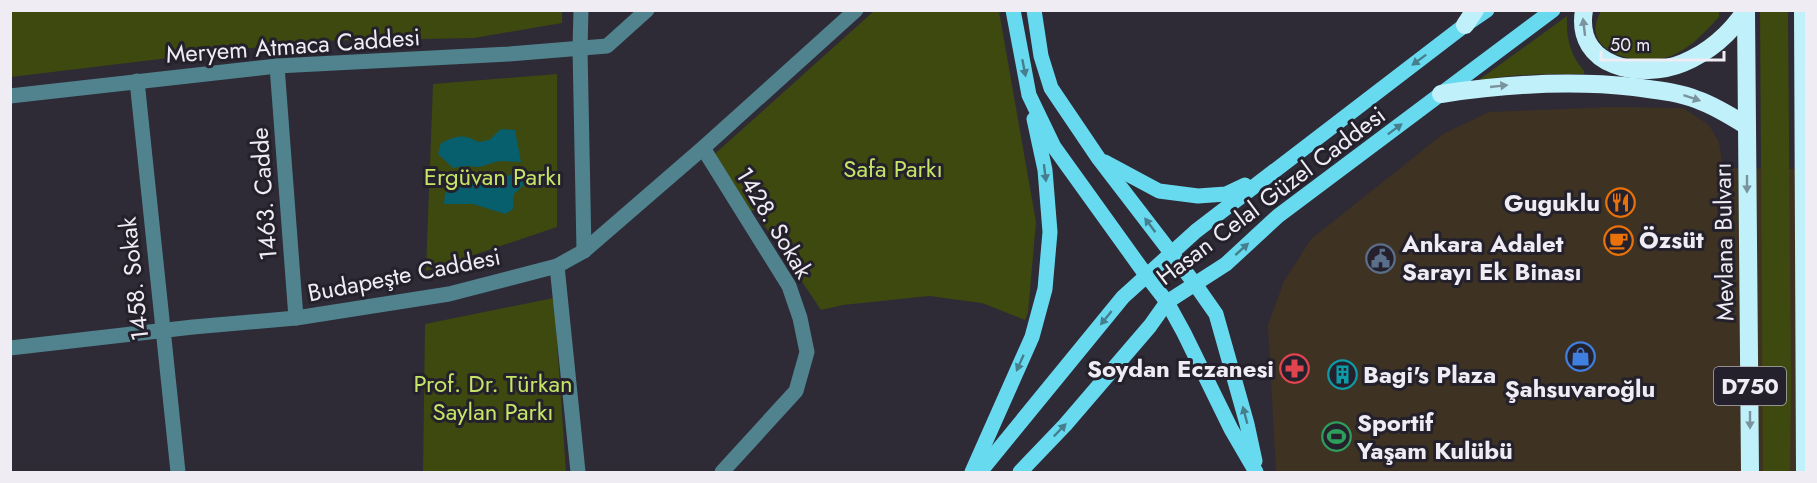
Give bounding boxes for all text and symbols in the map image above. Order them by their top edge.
one-way arrow [1579,17,1589,36]
street label: Meryem Atmaca Caddesi [165,19,421,72]
scale bar [1601,24,1724,62]
text: 50 m [1610,32,1650,58]
one-way arrow [1411,54,1427,66]
one-way arrow [1020,59,1029,78]
one-way arrow [1489,81,1508,91]
one-way arrow [1683,94,1701,103]
street label: Hasan Celal Güzel Caddesi [1149,98,1393,293]
one-way arrow [1387,122,1403,135]
street label: 1463. Cadde [241,126,286,262]
park label: Safa Parkı [843,151,943,186]
park label: Ergüvan Parkı [424,159,562,194]
street label: 1428. Sokak [727,160,822,285]
street label: Mevlana Bulvarı [1705,162,1742,322]
one-way arrow [1040,163,1049,182]
one-way arrow [1742,175,1752,194]
place label: Guguklu [1504,185,1600,220]
restaurant icon: Guguklu [1605,187,1637,219]
street label: 1458. Sokak [110,215,157,343]
one-way arrow [1144,218,1156,233]
place label: Özsüt [1639,222,1704,257]
cafe icon: Özsüt [1602,224,1634,256]
place label: Ankara Adalet Sarayı Ek Binası [1401,226,1581,289]
street label: Budapeşte Caddesi [304,239,503,310]
public building icon: Ankara Adalet Sarayı Ek Binası [1365,242,1397,274]
one-way arrow [1234,243,1249,256]
one-way arrow [1100,310,1113,325]
shop icon: Şahsuvaroğlu [1564,340,1596,372]
place label: Soydan Eczanesi [1087,351,1274,386]
pharmacy icon: Soydan Eczanesi [1279,353,1311,385]
one-way arrow [1015,354,1024,372]
place label: Bagi's Plaza [1363,357,1496,392]
building icon: Bagi's Plaza [1326,359,1358,391]
park label: Prof. Dr. Türkan Saylan Parkı [413,366,573,429]
road number: D750 [1714,367,1786,405]
place label: Şahsuvaroğlu [1505,371,1655,406]
place label: Sportif Yaşam Kulübü [1356,405,1513,468]
one-way arrow [1240,406,1249,424]
one-way arrow [1745,411,1755,430]
sports icon: Sportif Yaşam Kulübü [1320,421,1352,453]
one-way arrow [1053,422,1067,437]

